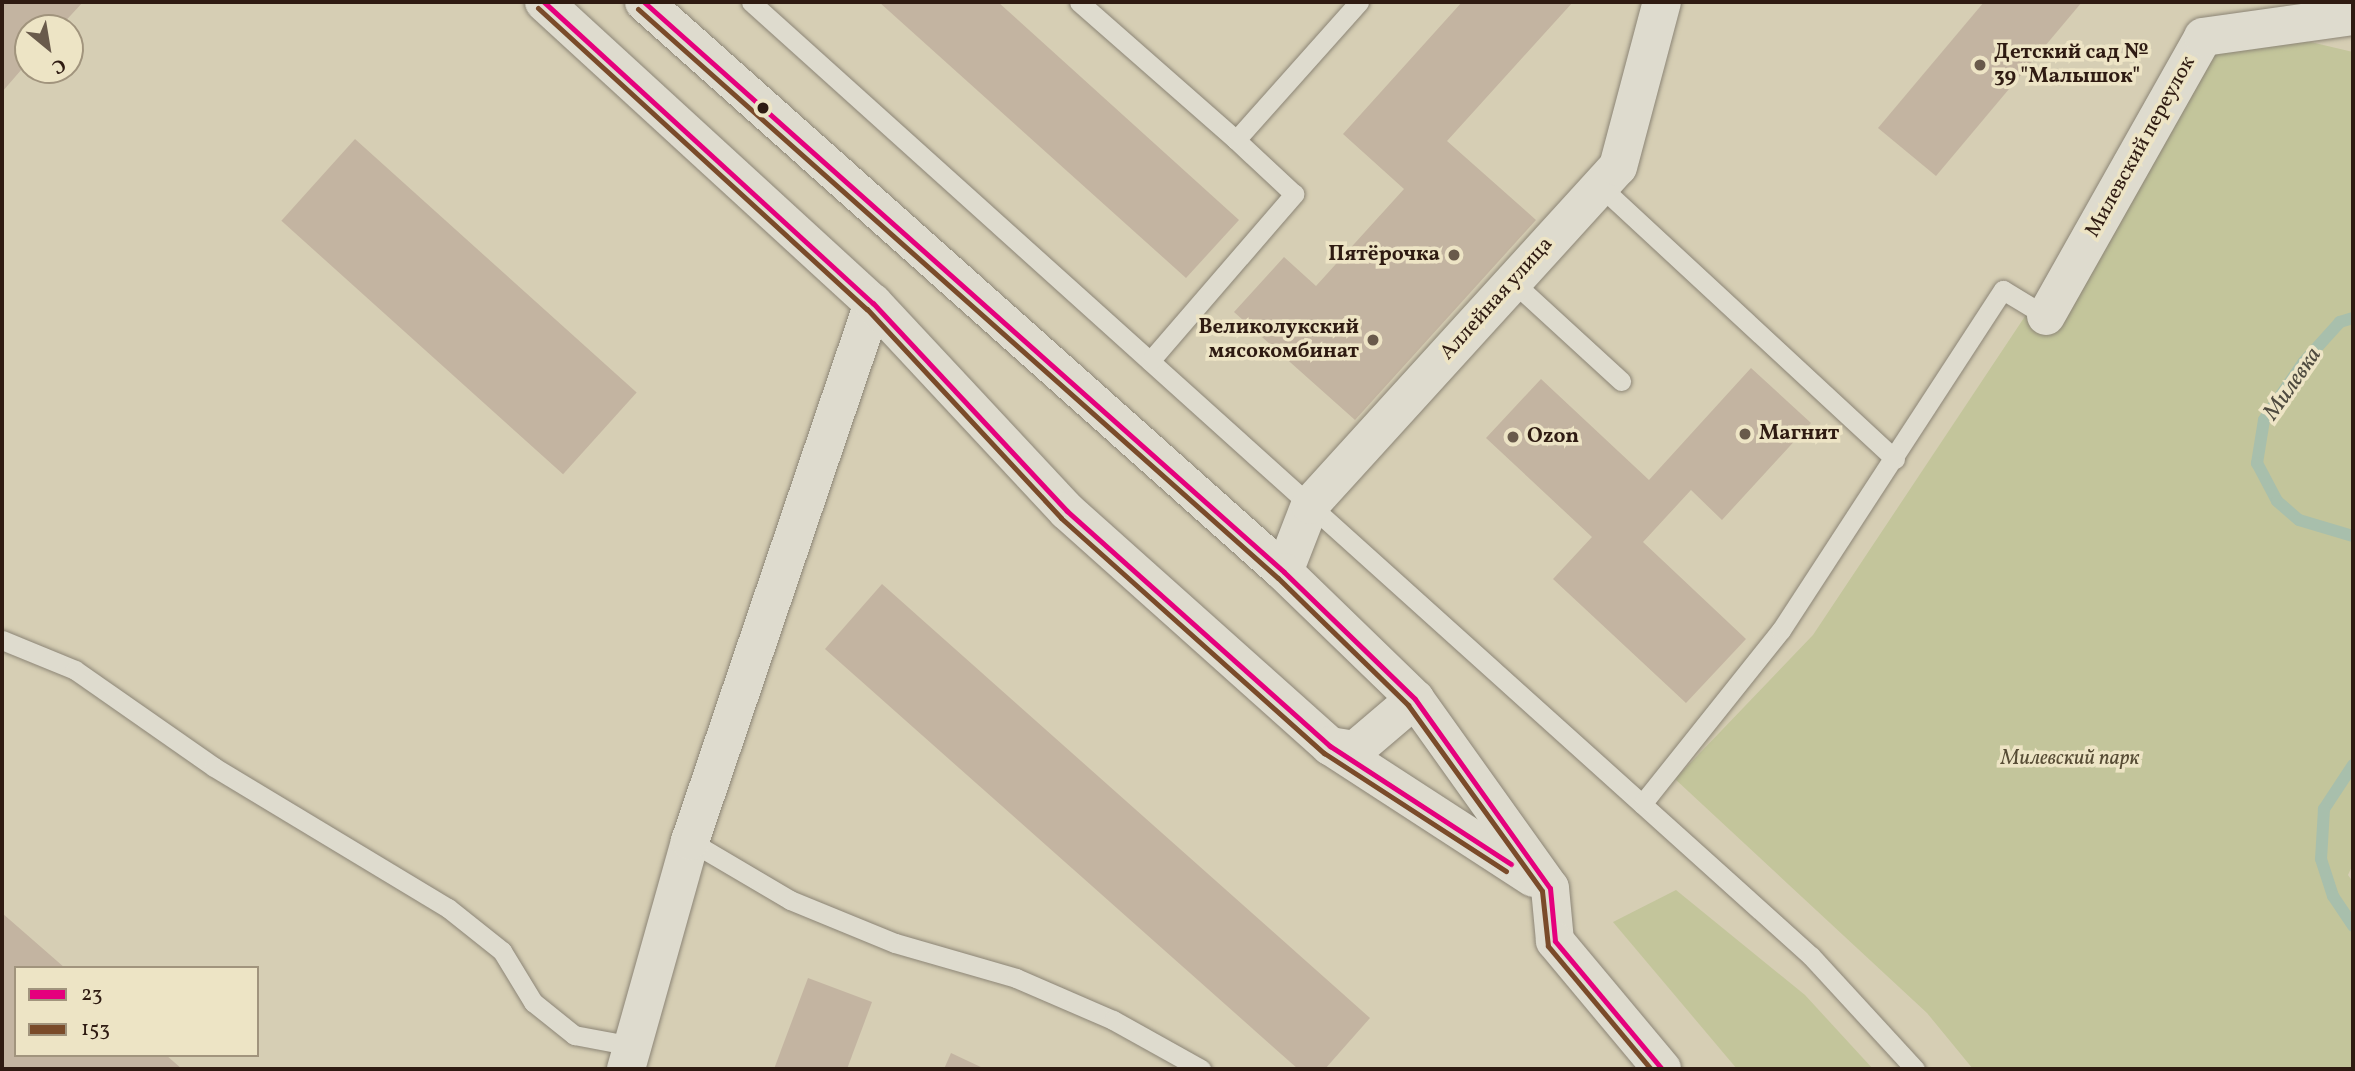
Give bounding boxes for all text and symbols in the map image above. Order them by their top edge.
north arrow [14,14,84,84]
place label: Детский сад № 39 "Малышок" [1994,40,2148,90]
text: С [47,51,70,80]
street label: Милевский переулок [2081,52,2201,242]
marker: Детский сад № 39 "Малышок" [1972,57,1988,73]
unlabelled marker [756,101,770,115]
street label: Аллейная улица [1435,232,1559,366]
place label: Пятёрочка [1328,242,1440,268]
marker: Пятёрочка [1446,247,1462,263]
place label: Великолукский мясокомбинат [1199,315,1359,365]
marker: Великолукский мясокомбинат [1365,332,1381,348]
water label: Милевка [2258,342,2328,426]
place label: Магнит [1759,421,1839,447]
place label: Ozon [1527,424,1579,450]
marker: Магнит [1737,426,1753,442]
marker: Ozon [1505,429,1521,445]
park label: Милевский парк [2001,746,2139,772]
legend [14,966,259,1057]
text: 23 [81,980,102,1009]
text: 153 [81,1015,110,1044]

